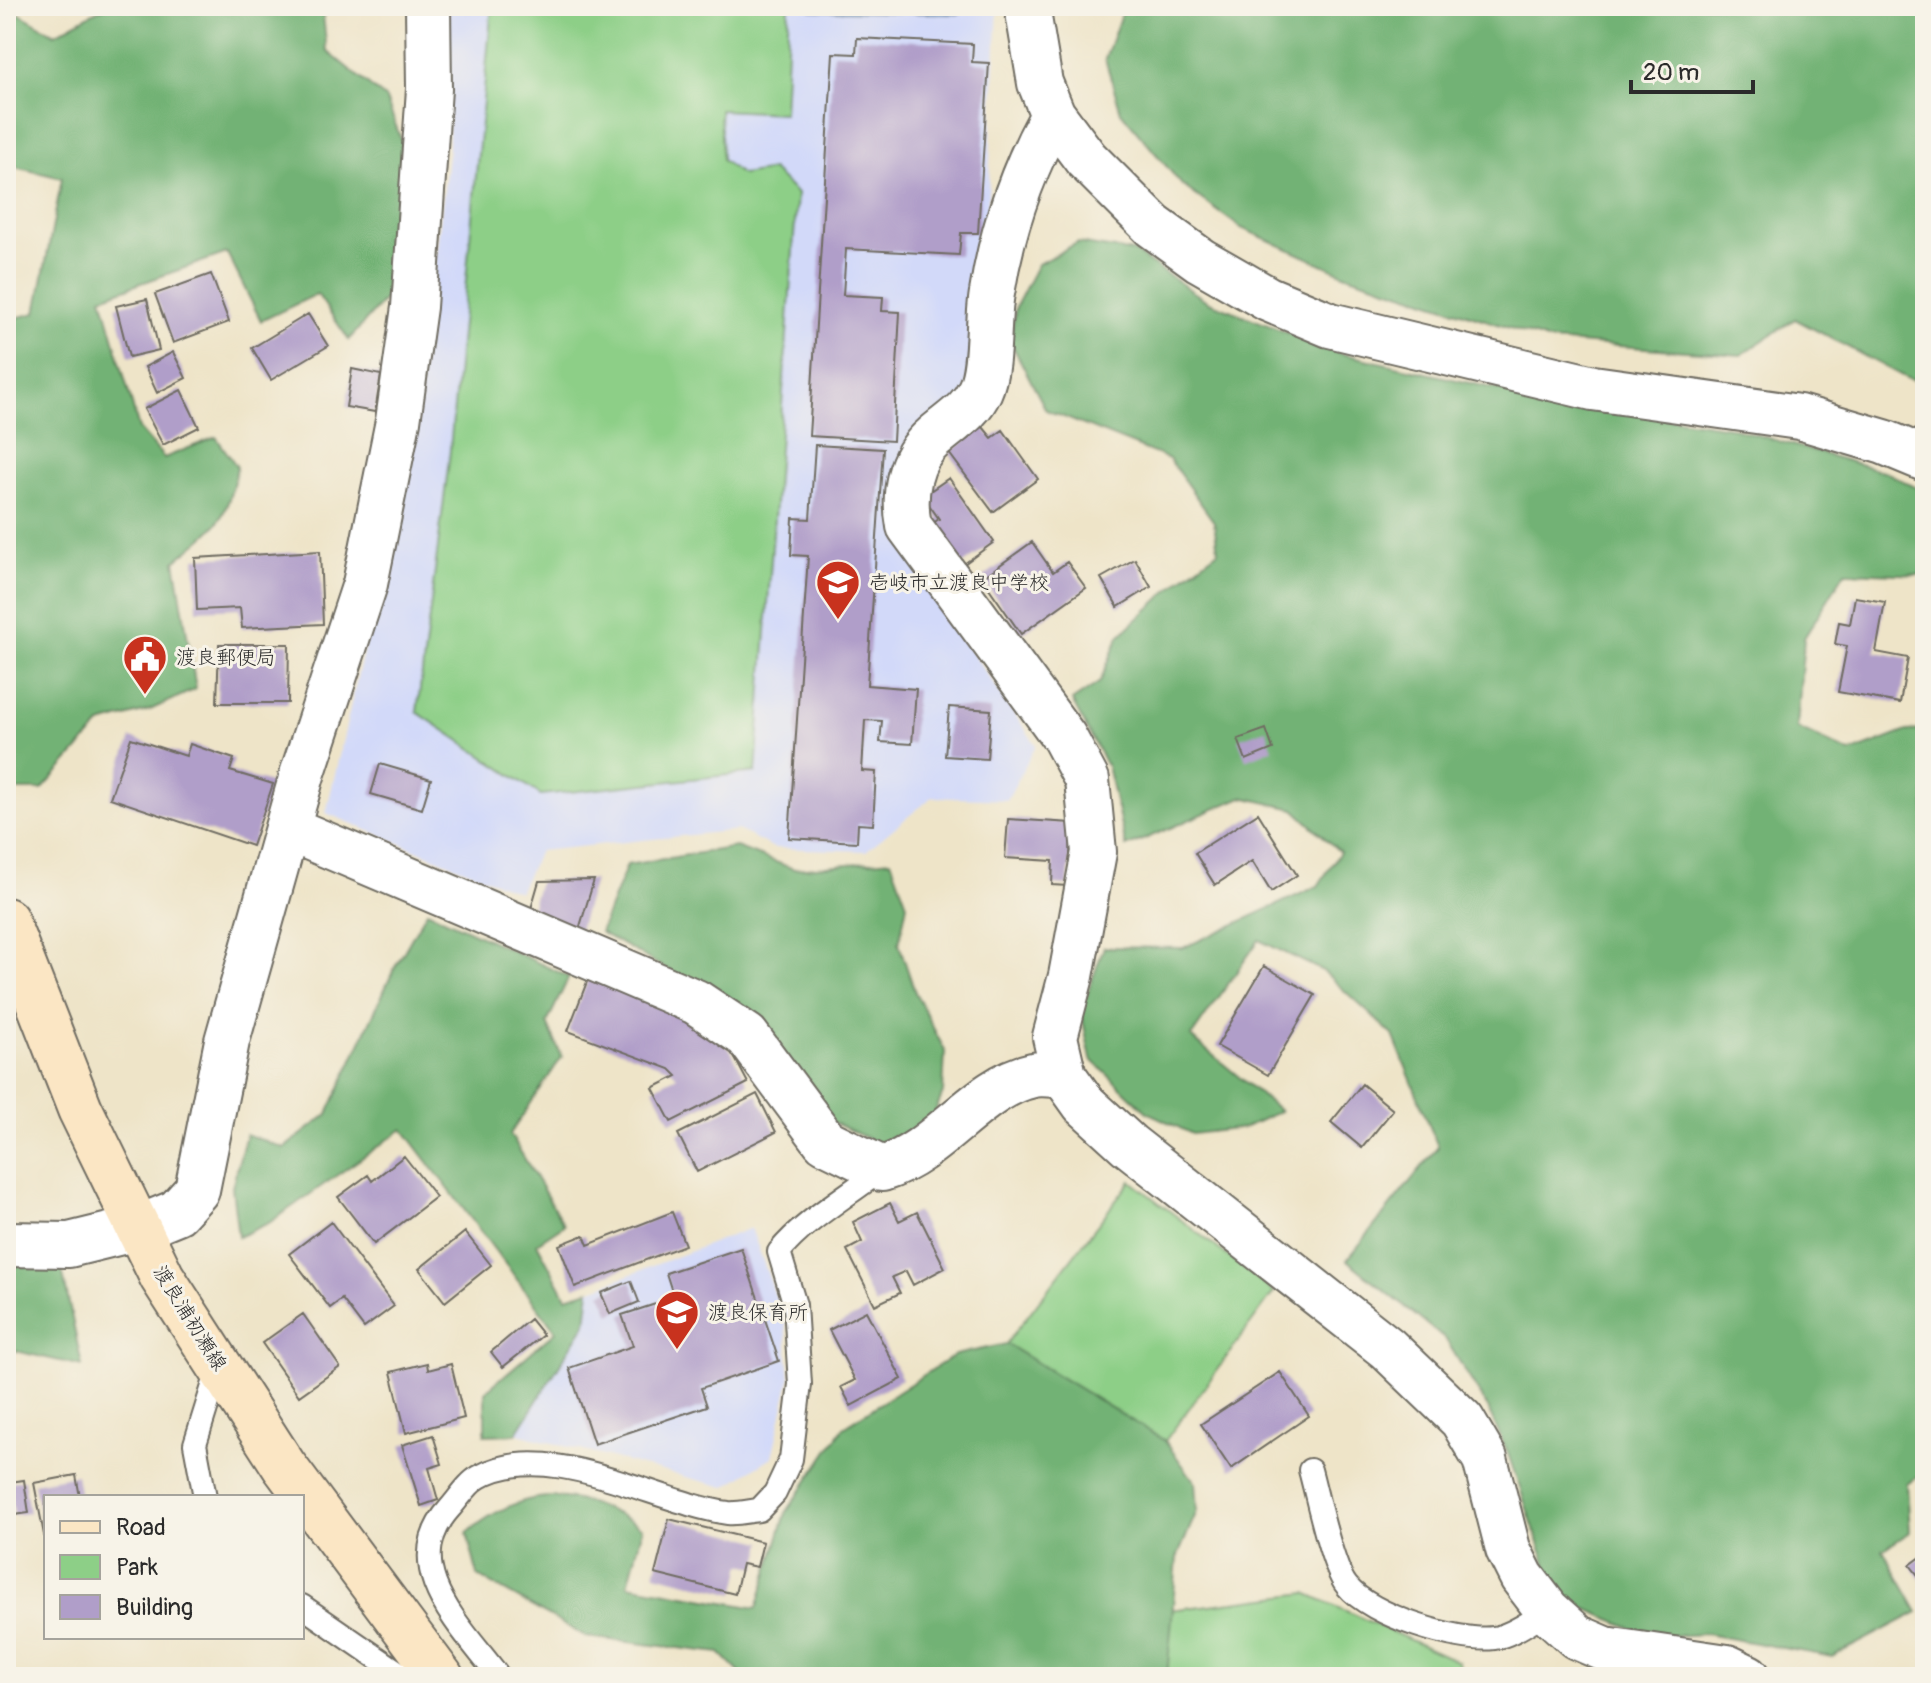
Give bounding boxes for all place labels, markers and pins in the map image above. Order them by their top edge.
school or university icon: 壱岐市立渡良中学校 [814,558,862,621]
place label: 壱岐市立渡良中学校 [869,570,1049,595]
public building icon: 渡良郵便局 [121,633,169,696]
place label: 渡良郵便局 [176,645,276,670]
school or university icon: 渡良保育所 [653,1288,701,1351]
place label: 渡良保育所 [708,1300,808,1325]

